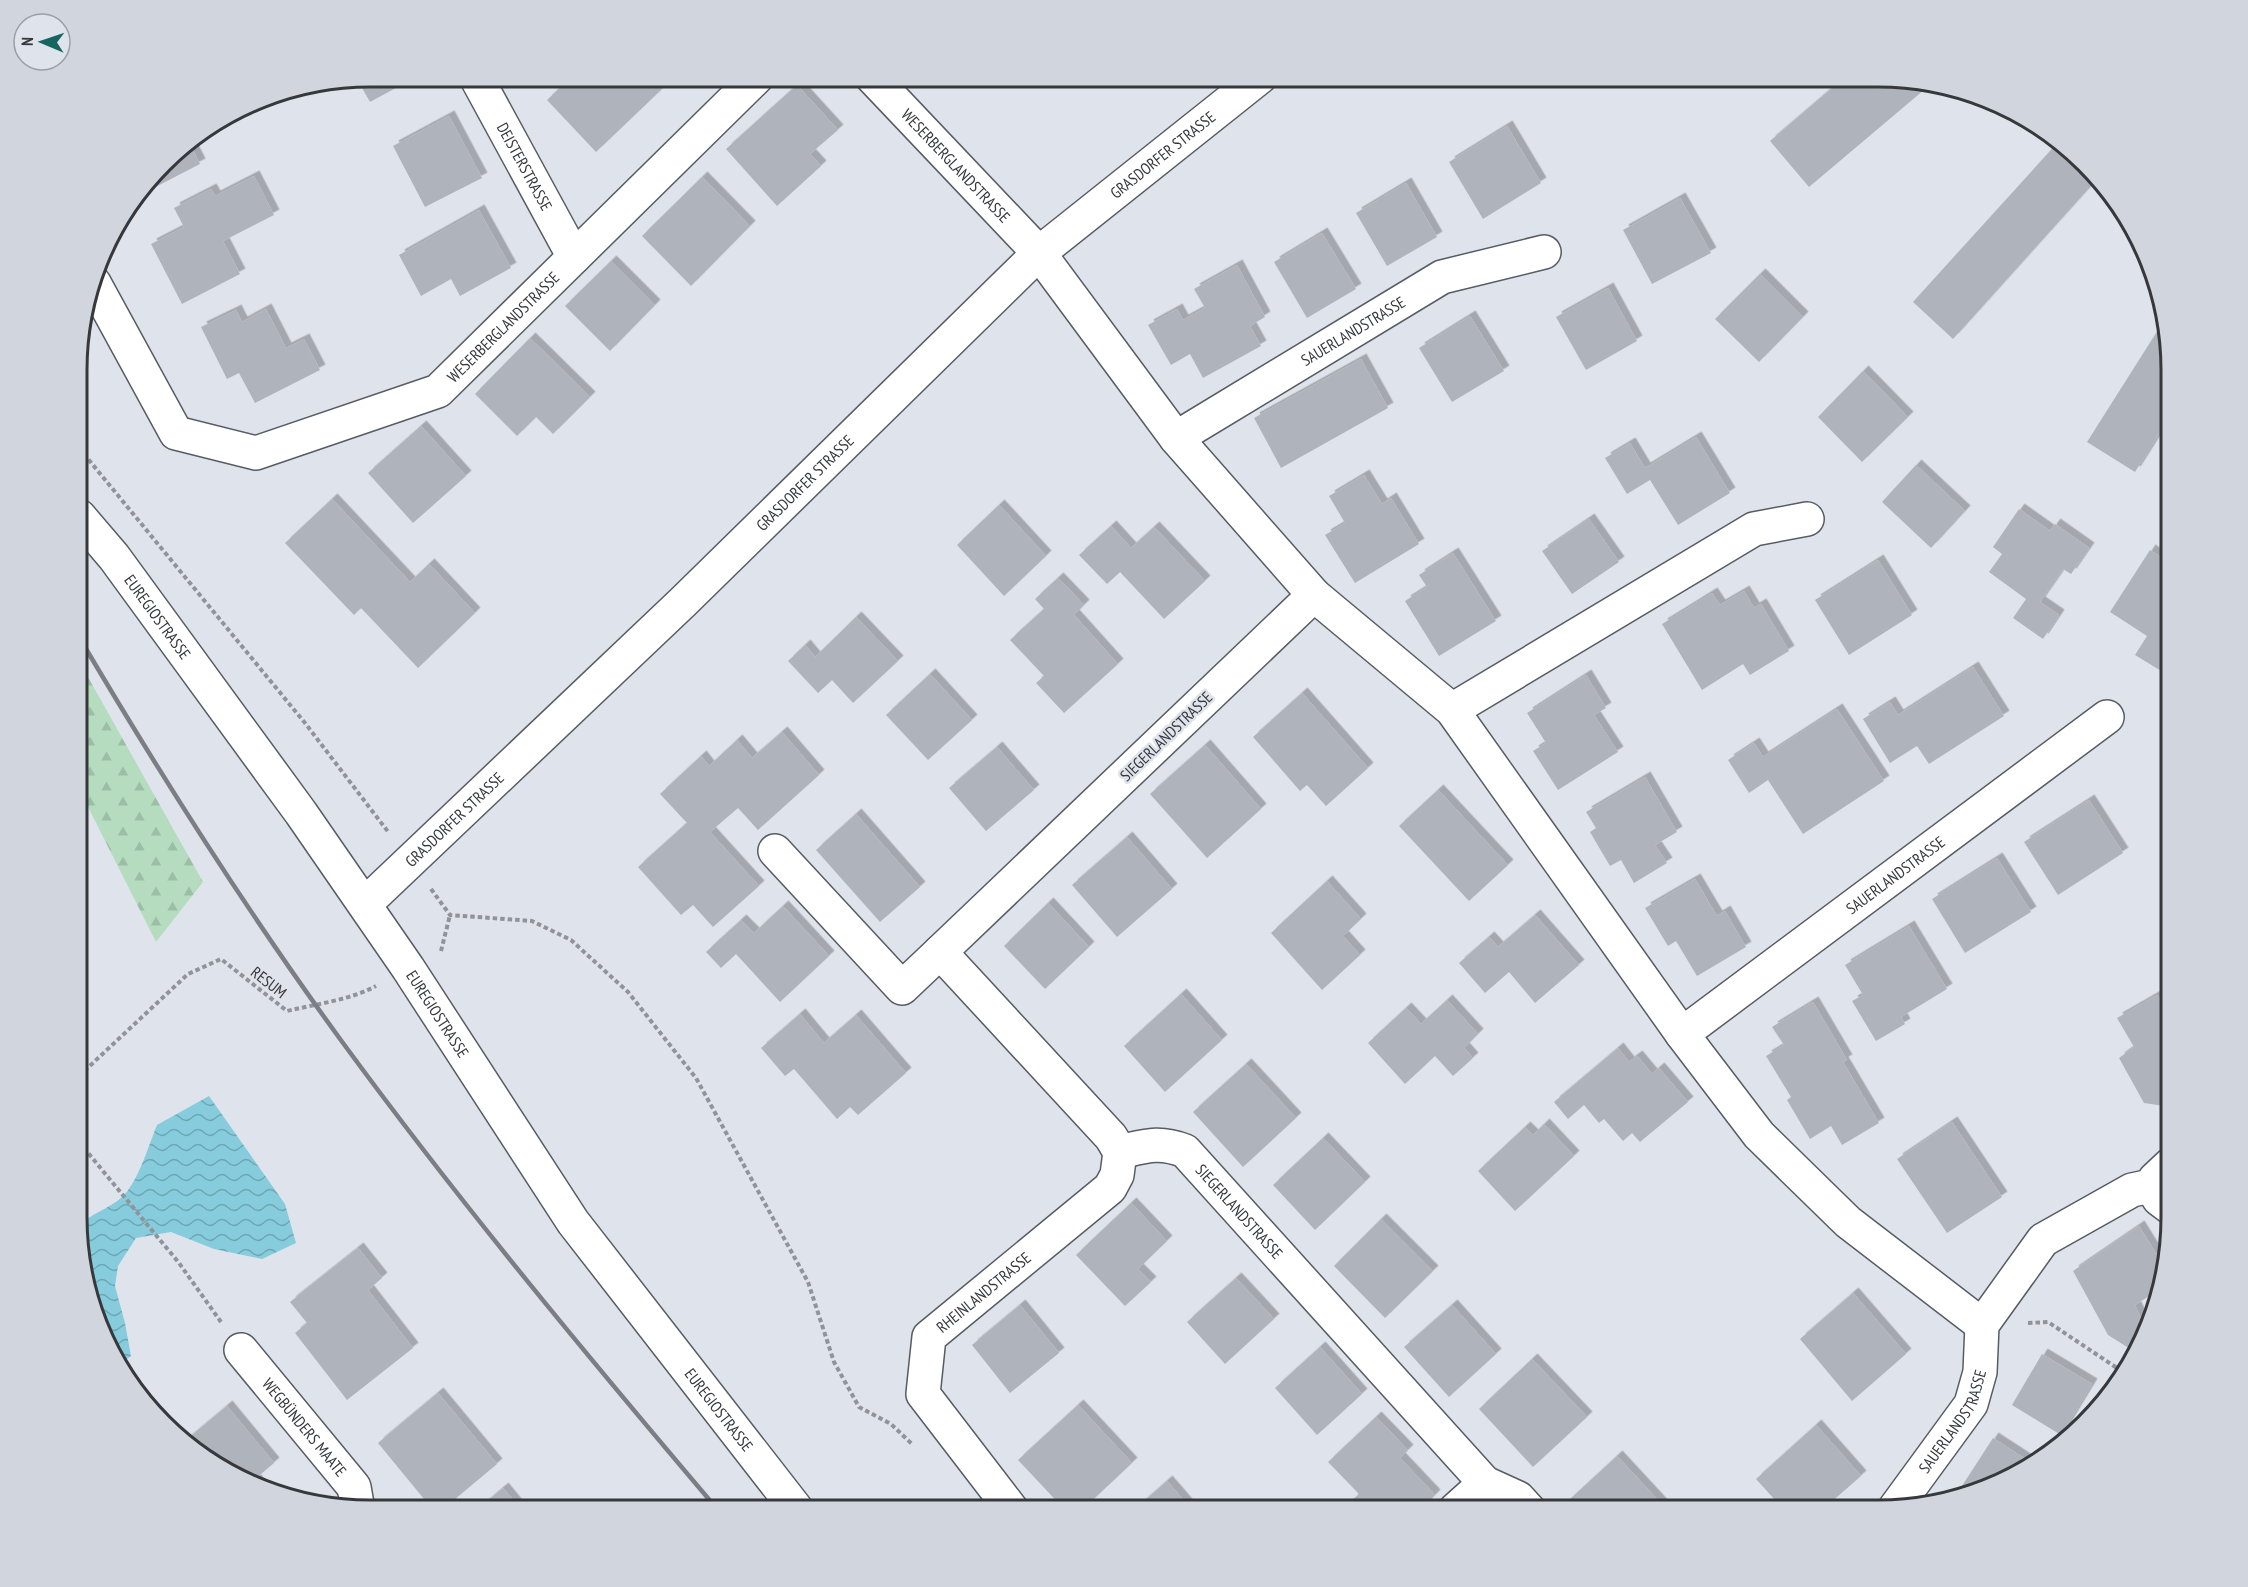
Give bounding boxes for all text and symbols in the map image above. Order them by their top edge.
north arrow [12,12,72,72]
text: N [17,37,37,46]
street label: WESERBERGLANDSTRASSE [897,104,1015,227]
street label: GRASDORFER STRASSE [1106,107,1219,203]
street label: DEISTERSTRASSE [493,119,557,214]
street label: WESERBERGLANDSTRASSE [443,267,563,386]
street label: SAUERLANDSTRASSE [1297,292,1409,370]
street label: GRASDORFER STRASSE [752,430,858,535]
street label: EUREGIOSTRASSE [120,571,195,663]
street label: SIEGERLANDSTRASSE [1116,687,1216,785]
street label: GRASDORFER STRASSE [401,768,508,871]
street label: SAUERLANDSTRASSE [1842,832,1949,918]
street label: RESUM [247,962,291,1002]
street label: EUREGIOSTRASSE [402,967,473,1061]
street label: SIEGERLANDSTRASSE [1192,1160,1287,1263]
street label: RHEINLANDSTRASSE [932,1247,1035,1337]
street label: EUREGIOSTRASSE [681,1364,758,1455]
street label: SAUERLANDSTRASSE [1914,1367,1990,1477]
street label: WEGBÜNDERS MAATE [258,1374,351,1481]

